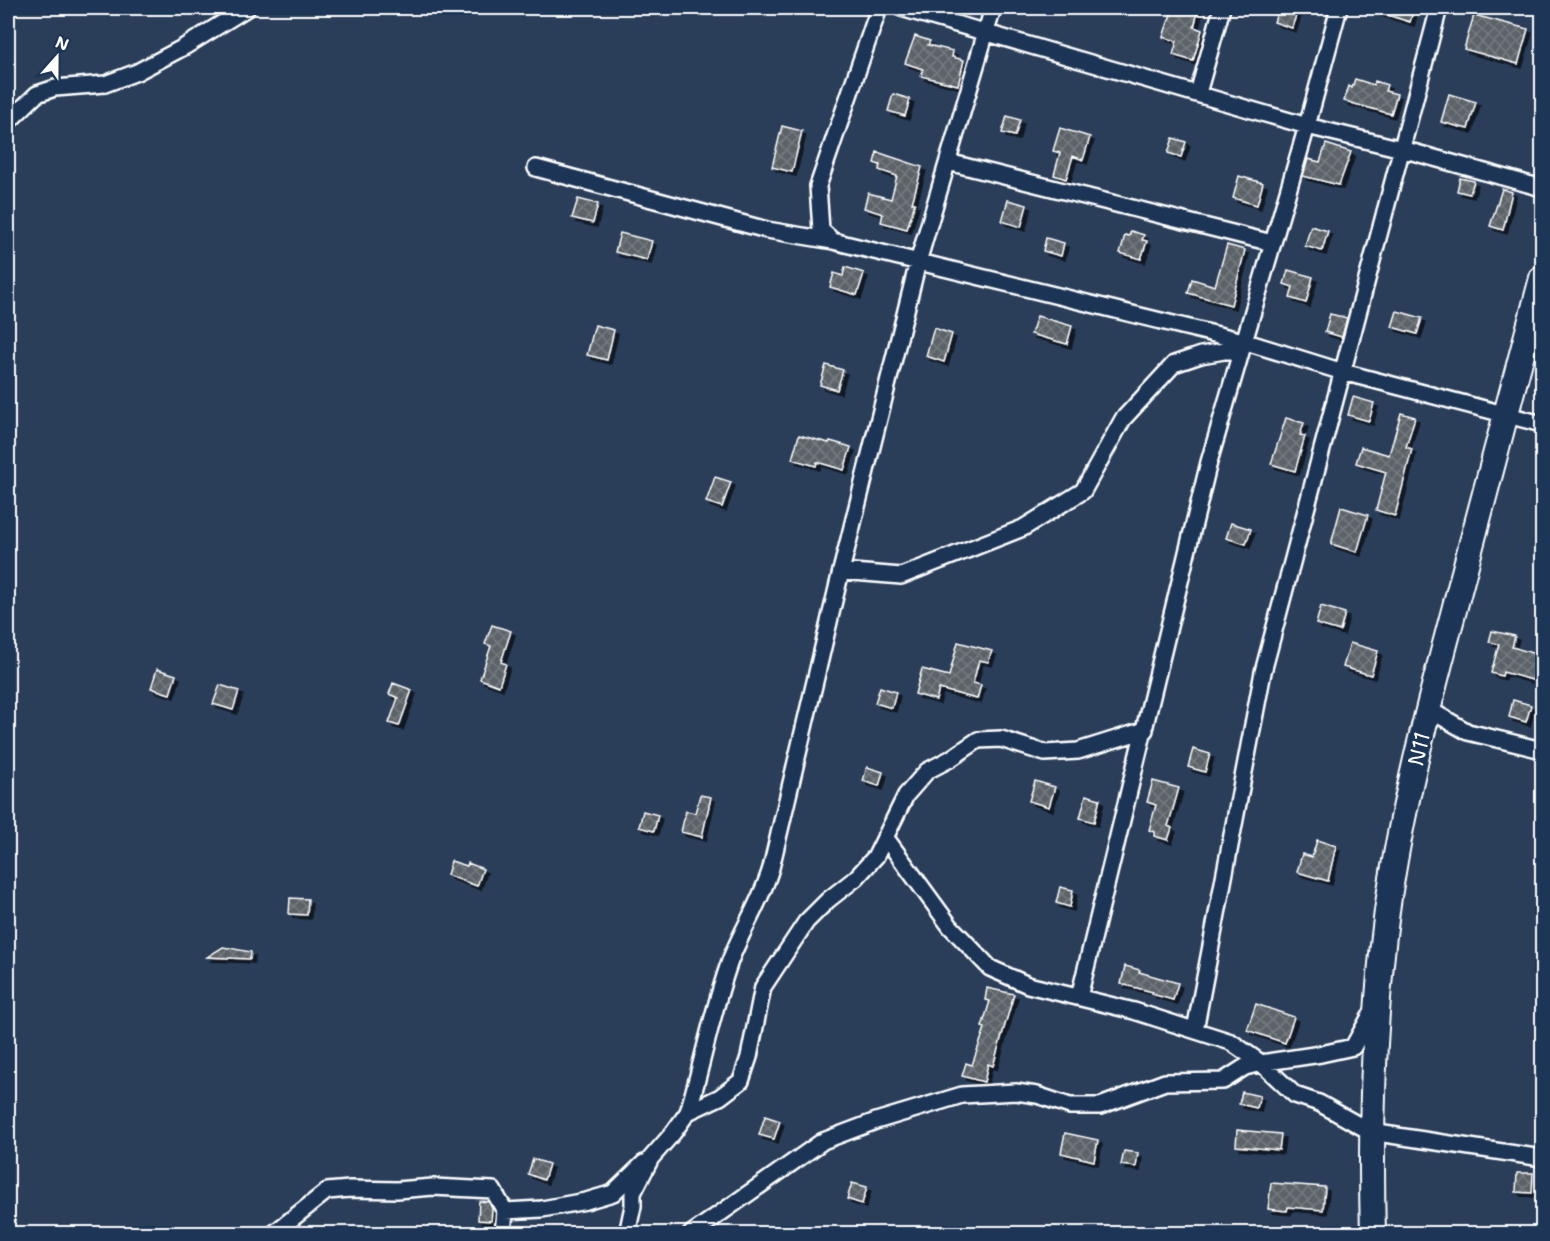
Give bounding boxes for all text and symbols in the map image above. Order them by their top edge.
north arrow [27,27,87,87]
text: N [53,31,72,56]
street label: N11 [1401,729,1437,769]

